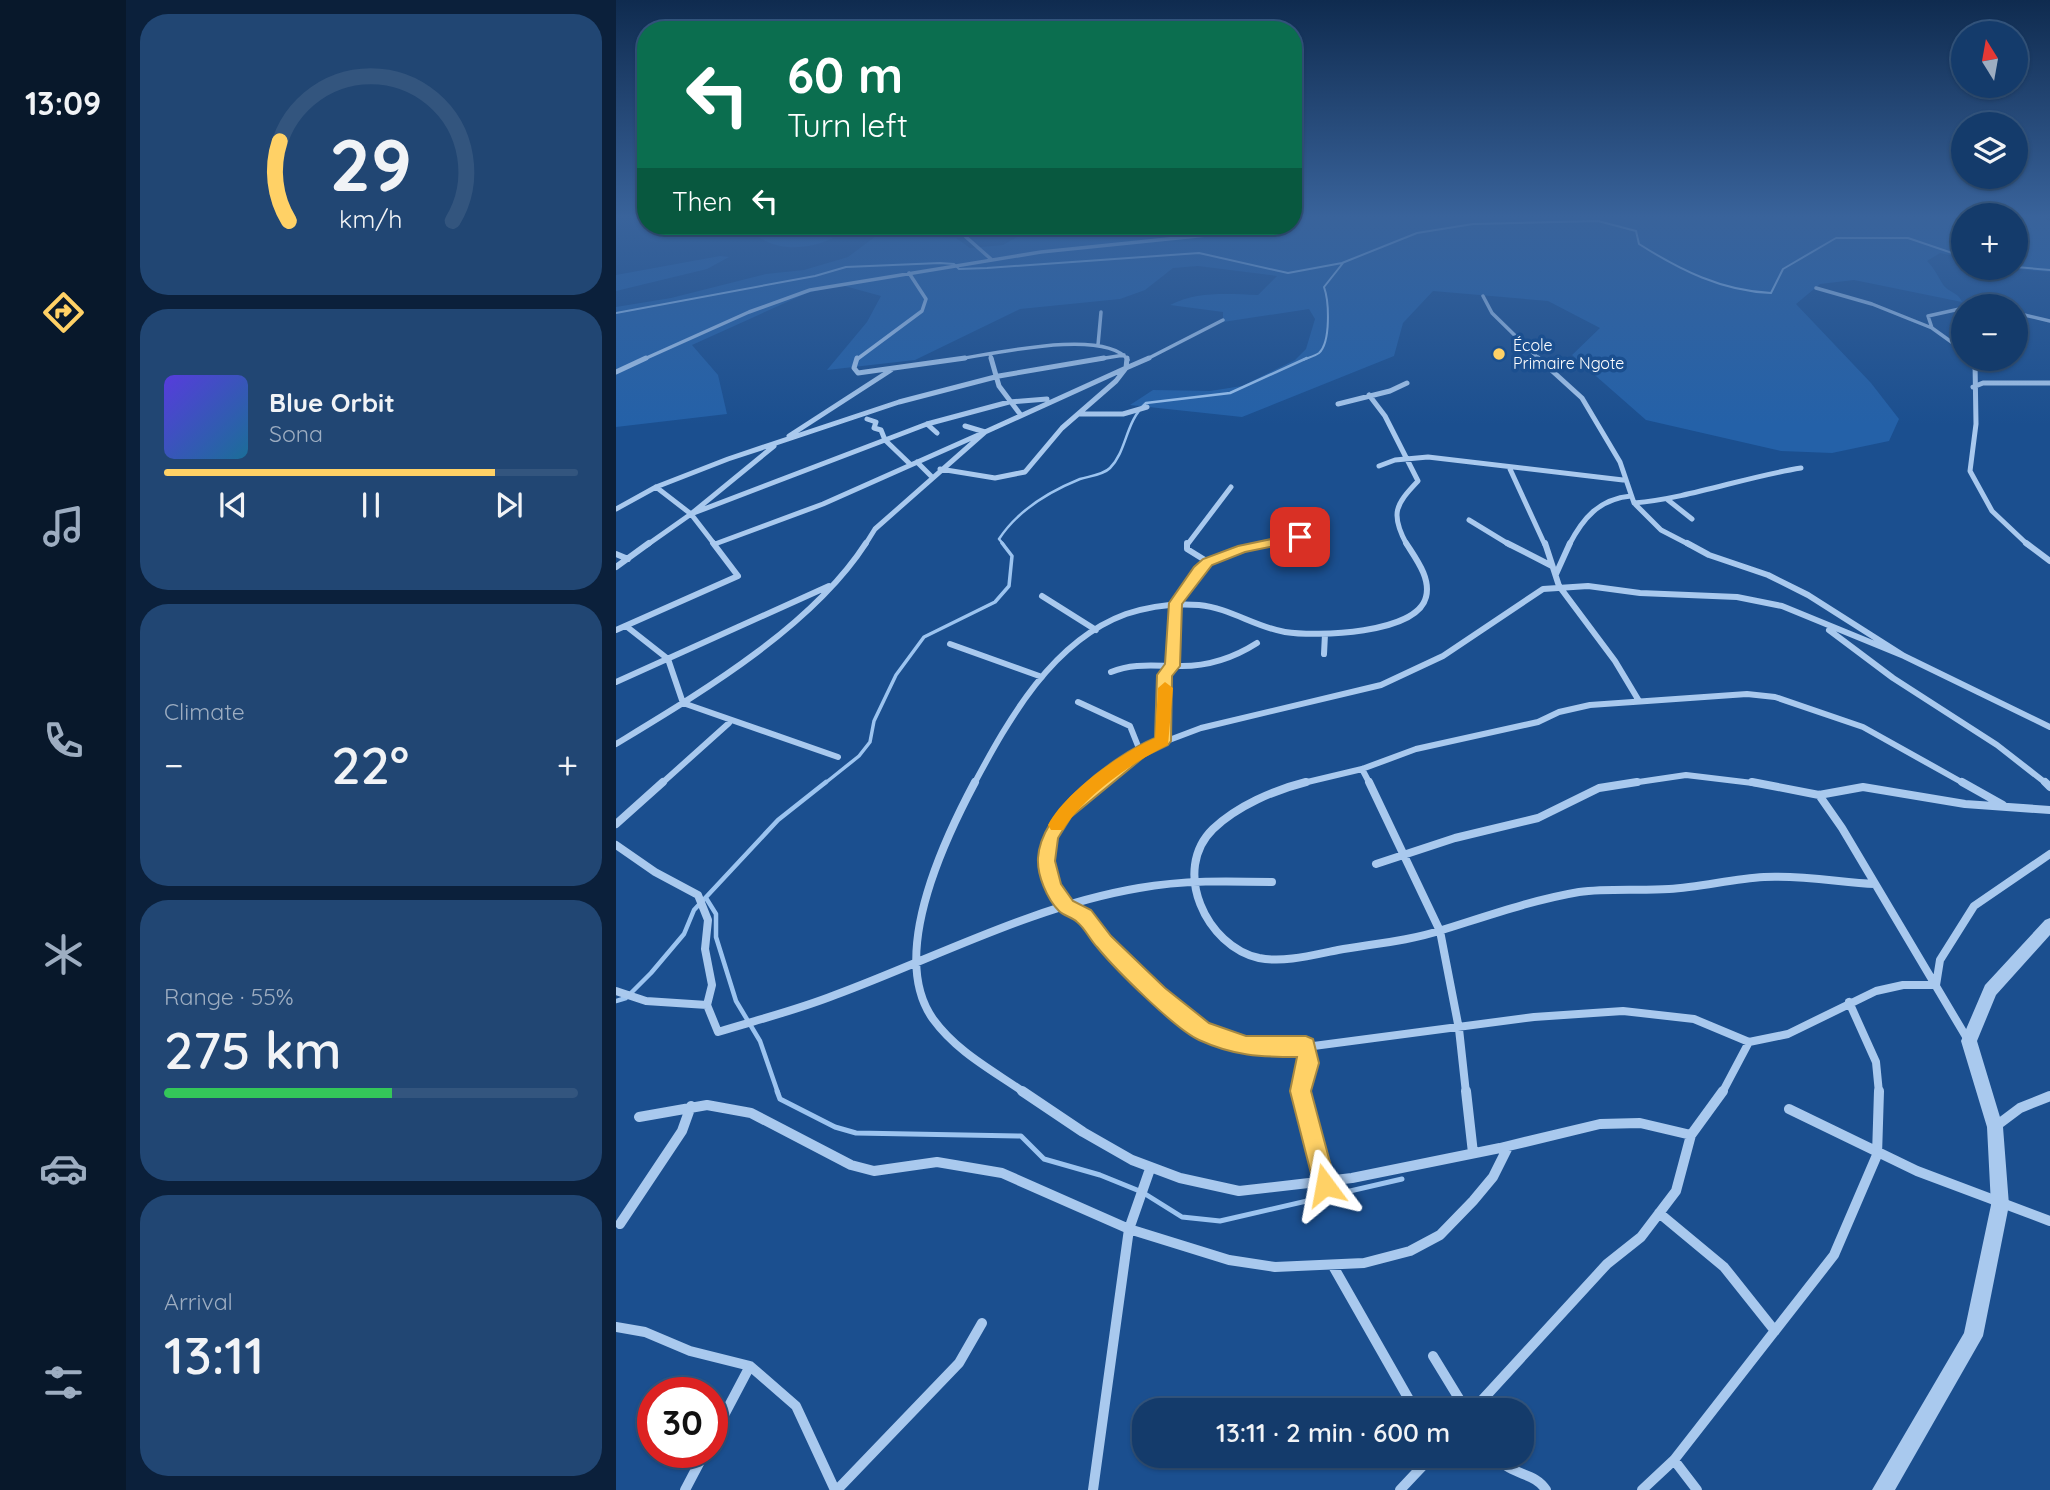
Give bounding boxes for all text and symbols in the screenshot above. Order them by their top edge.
north arrow [1951,21,2028,98]
map controls [1951,21,2028,371]
text: 60 m [787,44,903,105]
icon: left [672,49,763,140]
text: 13:09 [25,83,101,123]
text: Turn left [787,105,908,145]
button: layers [1951,112,2028,189]
text: 29 [330,118,412,209]
icon: left [746,182,784,220]
text: Then [672,185,732,218]
text: km/h [339,202,403,233]
button: + [1951,203,2028,280]
icon: directions [39,288,88,337]
button: − [1951,294,2028,371]
place label: École Primaire Ngote [1513,335,1624,373]
marker: École Primaire Ngote [1491,346,1507,362]
text: Blue Orbit [269,386,395,419]
text: Sona [269,419,323,448]
icon: previous [214,486,252,524]
icon: pause [352,486,390,524]
icon: next [490,486,528,524]
icon: music [39,502,88,551]
pin [1270,507,1330,567]
icon: arrive [1281,518,1319,556]
text: Climate [164,697,245,726]
icon: phone [39,716,88,765]
text: 22° [331,732,409,797]
text: − [164,741,184,789]
text: + [557,741,578,789]
icon: climate [39,930,88,979]
text: Range · 55% [164,982,294,1011]
text: 275 km [164,1017,342,1082]
icon: car [39,1144,88,1193]
position arrow [1288,1148,1362,1222]
text: Arrival [164,1287,233,1316]
text: 13:11 [164,1322,264,1387]
icon: filters [39,1358,88,1407]
speed limit sign: 30 [637,1377,728,1468]
text: 13:11 · 2 min · 600 m [1216,1416,1450,1449]

